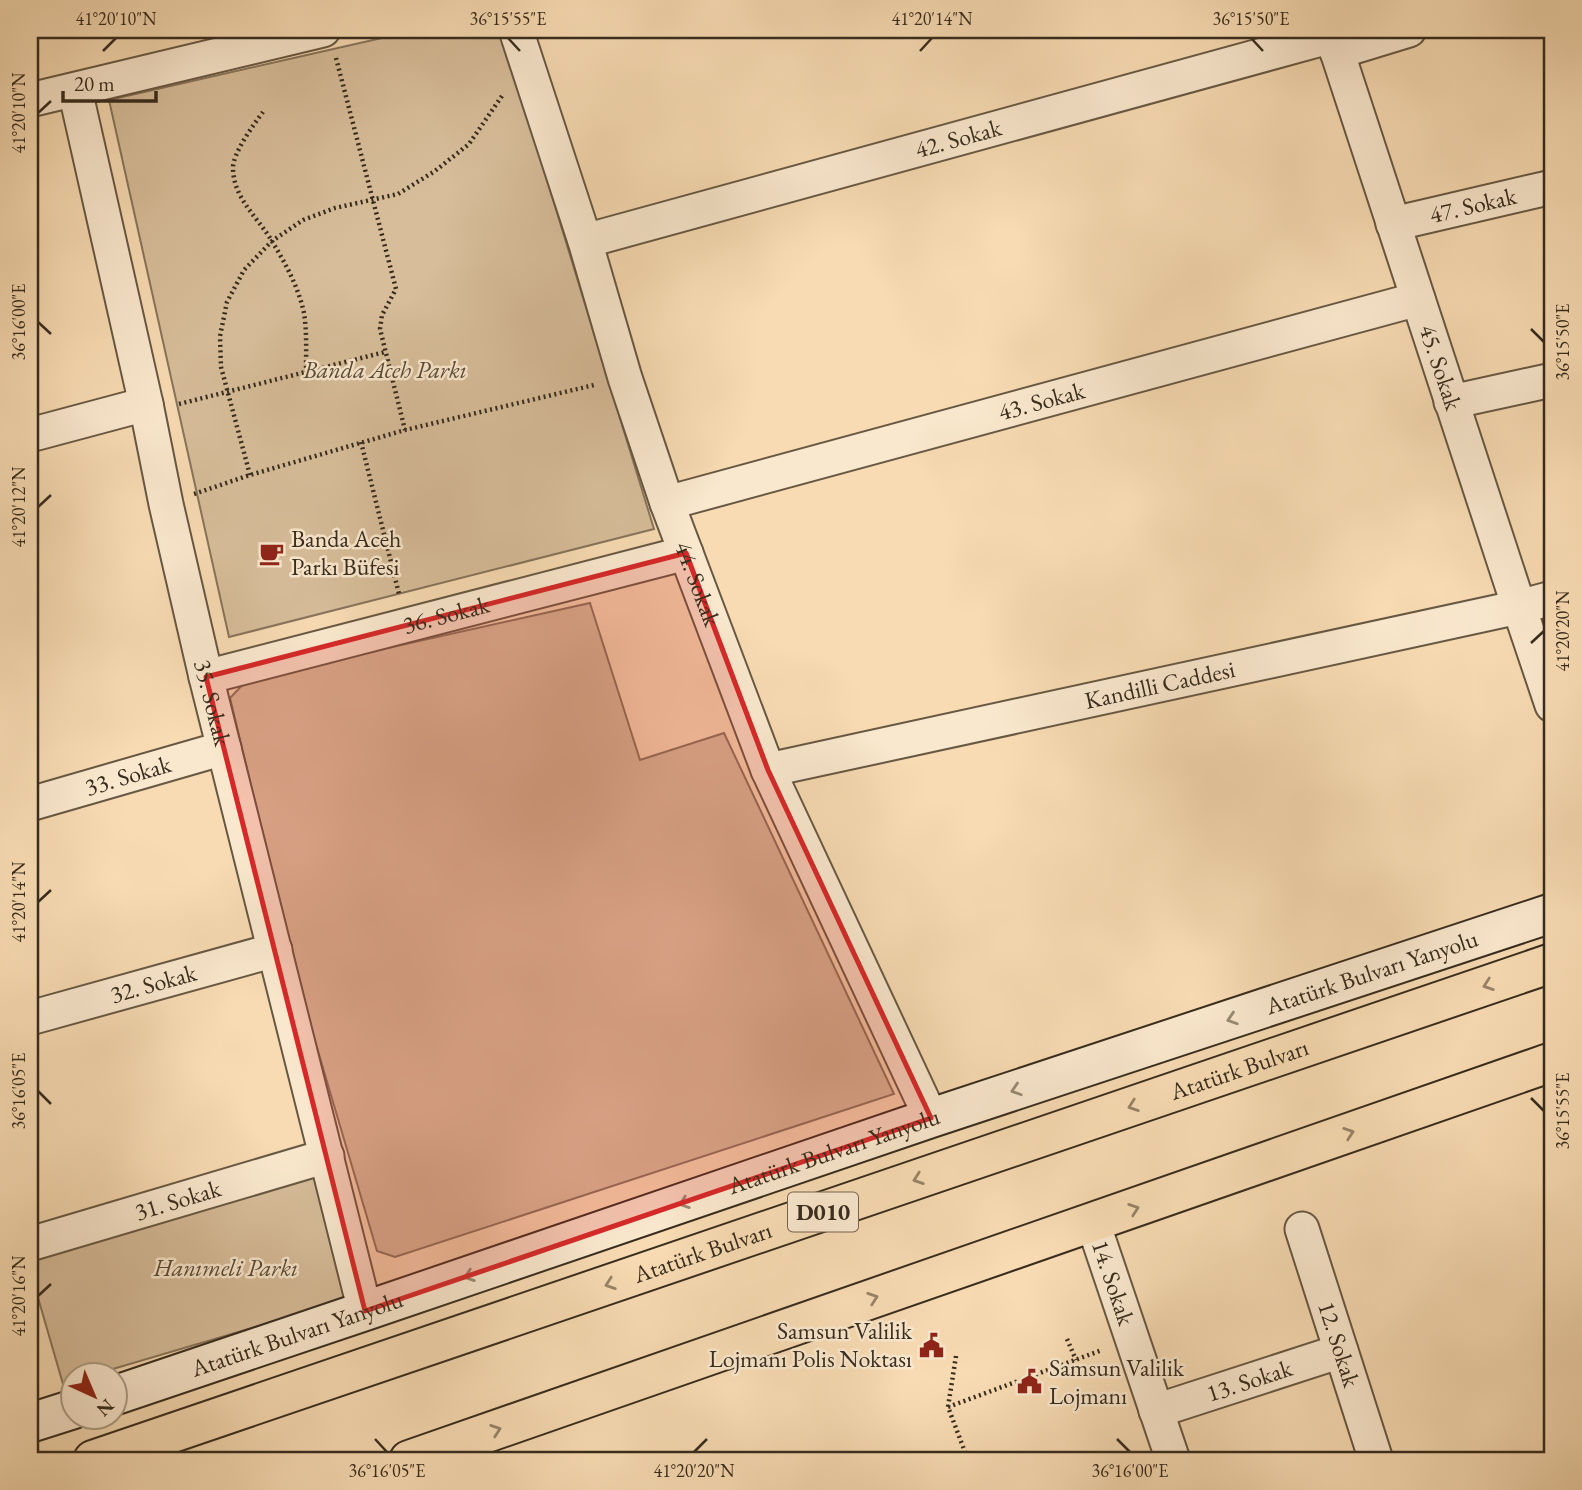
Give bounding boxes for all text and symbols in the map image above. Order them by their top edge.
text: 41°20'10"N [76,7,157,30]
text: 36°15'55"E [470,7,546,30]
text: 41°20'14"N [892,7,973,30]
text: 36°15'50"E [1213,7,1289,30]
scale bar [63,60,156,104]
text: 20 m [74,70,115,97]
text: 41°20'10"N [7,72,30,153]
street label: 42. Sokak [911,111,1005,165]
street label: 47. Sokak [1426,180,1520,230]
text: 36°16'00"E [7,284,30,360]
text: 36°15'50"E [1551,304,1574,380]
street label: 45. Sokak [1413,320,1470,415]
park label: Banda Aceh Parkı [302,354,467,385]
street label: 43. Sokak [995,374,1089,427]
text: 41°20'12"N [7,466,30,547]
place label: Banda Aceh Parkı Büfesi [291,523,401,582]
street label: 44. Sokak [668,537,728,631]
cafe icon: Banda Aceh Parkı Büfesi [257,539,285,567]
street label: 36. Sokak [399,588,493,641]
text: 41°20'20"N [1551,590,1574,671]
street label: Kandilli Caddesi [1082,653,1238,716]
street label: 35. Sokak [187,656,239,750]
street label: 33. Sokak [81,748,175,802]
text: 41°20'14"N [7,861,30,942]
street label: Atatürk Bulvarı Yanyolu [1261,922,1482,1022]
street label: 32. Sokak [107,956,201,1010]
one-way arrow [1482,977,1494,991]
one-way arrow [1226,1011,1238,1025]
street label: Atatürk Bulvarı [1165,1031,1313,1107]
text: 36°16'05"E [7,1053,30,1129]
text: 36°15'55"E [1551,1073,1574,1149]
one-way arrow [1010,1082,1022,1097]
one-way arrow [1128,1098,1140,1112]
street label: Atatürk Bulvarı Yanyolu [723,1100,944,1201]
one-way arrow [1343,1127,1355,1141]
one-way arrow [912,1171,924,1185]
street label: 31. Sokak [131,1172,225,1227]
road number: D010 [788,1192,858,1232]
one-way arrow [678,1194,690,1209]
one-way arrow [1128,1203,1140,1217]
street label: Atatürk Bulvarı [628,1214,776,1290]
street label: 14. Sokak [1085,1236,1143,1330]
park label: Hanımeli Parkı [153,1252,298,1283]
text: 41°20'16"N [7,1255,30,1336]
one-way arrow [463,1268,475,1282]
one-way arrow [604,1276,616,1290]
street label: Atatürk Bulvarı Yanyolu [186,1283,407,1384]
one-way arrow [866,1292,878,1306]
street label: 12. Sokak [1311,1297,1368,1392]
place label: Samsun Valilik Lojmanı Polis Noktası [709,1315,913,1374]
public building icon: Samsun Valilik Lojmanı Polis Noktası [918,1331,946,1359]
place label: Samsun Valilik Lojmanı [1049,1352,1185,1411]
street label: 13. Sokak [1202,1352,1297,1409]
north arrow [60,1360,130,1430]
public building icon: Samsun Valilik Lojmanı [1015,1368,1043,1396]
text: N [91,1394,120,1423]
one-way arrow [490,1424,502,1438]
text: 36°16'05"E [349,1459,425,1482]
text: 41°20'20"N [654,1459,735,1482]
text: 36°16'00"E [1092,1459,1168,1482]

